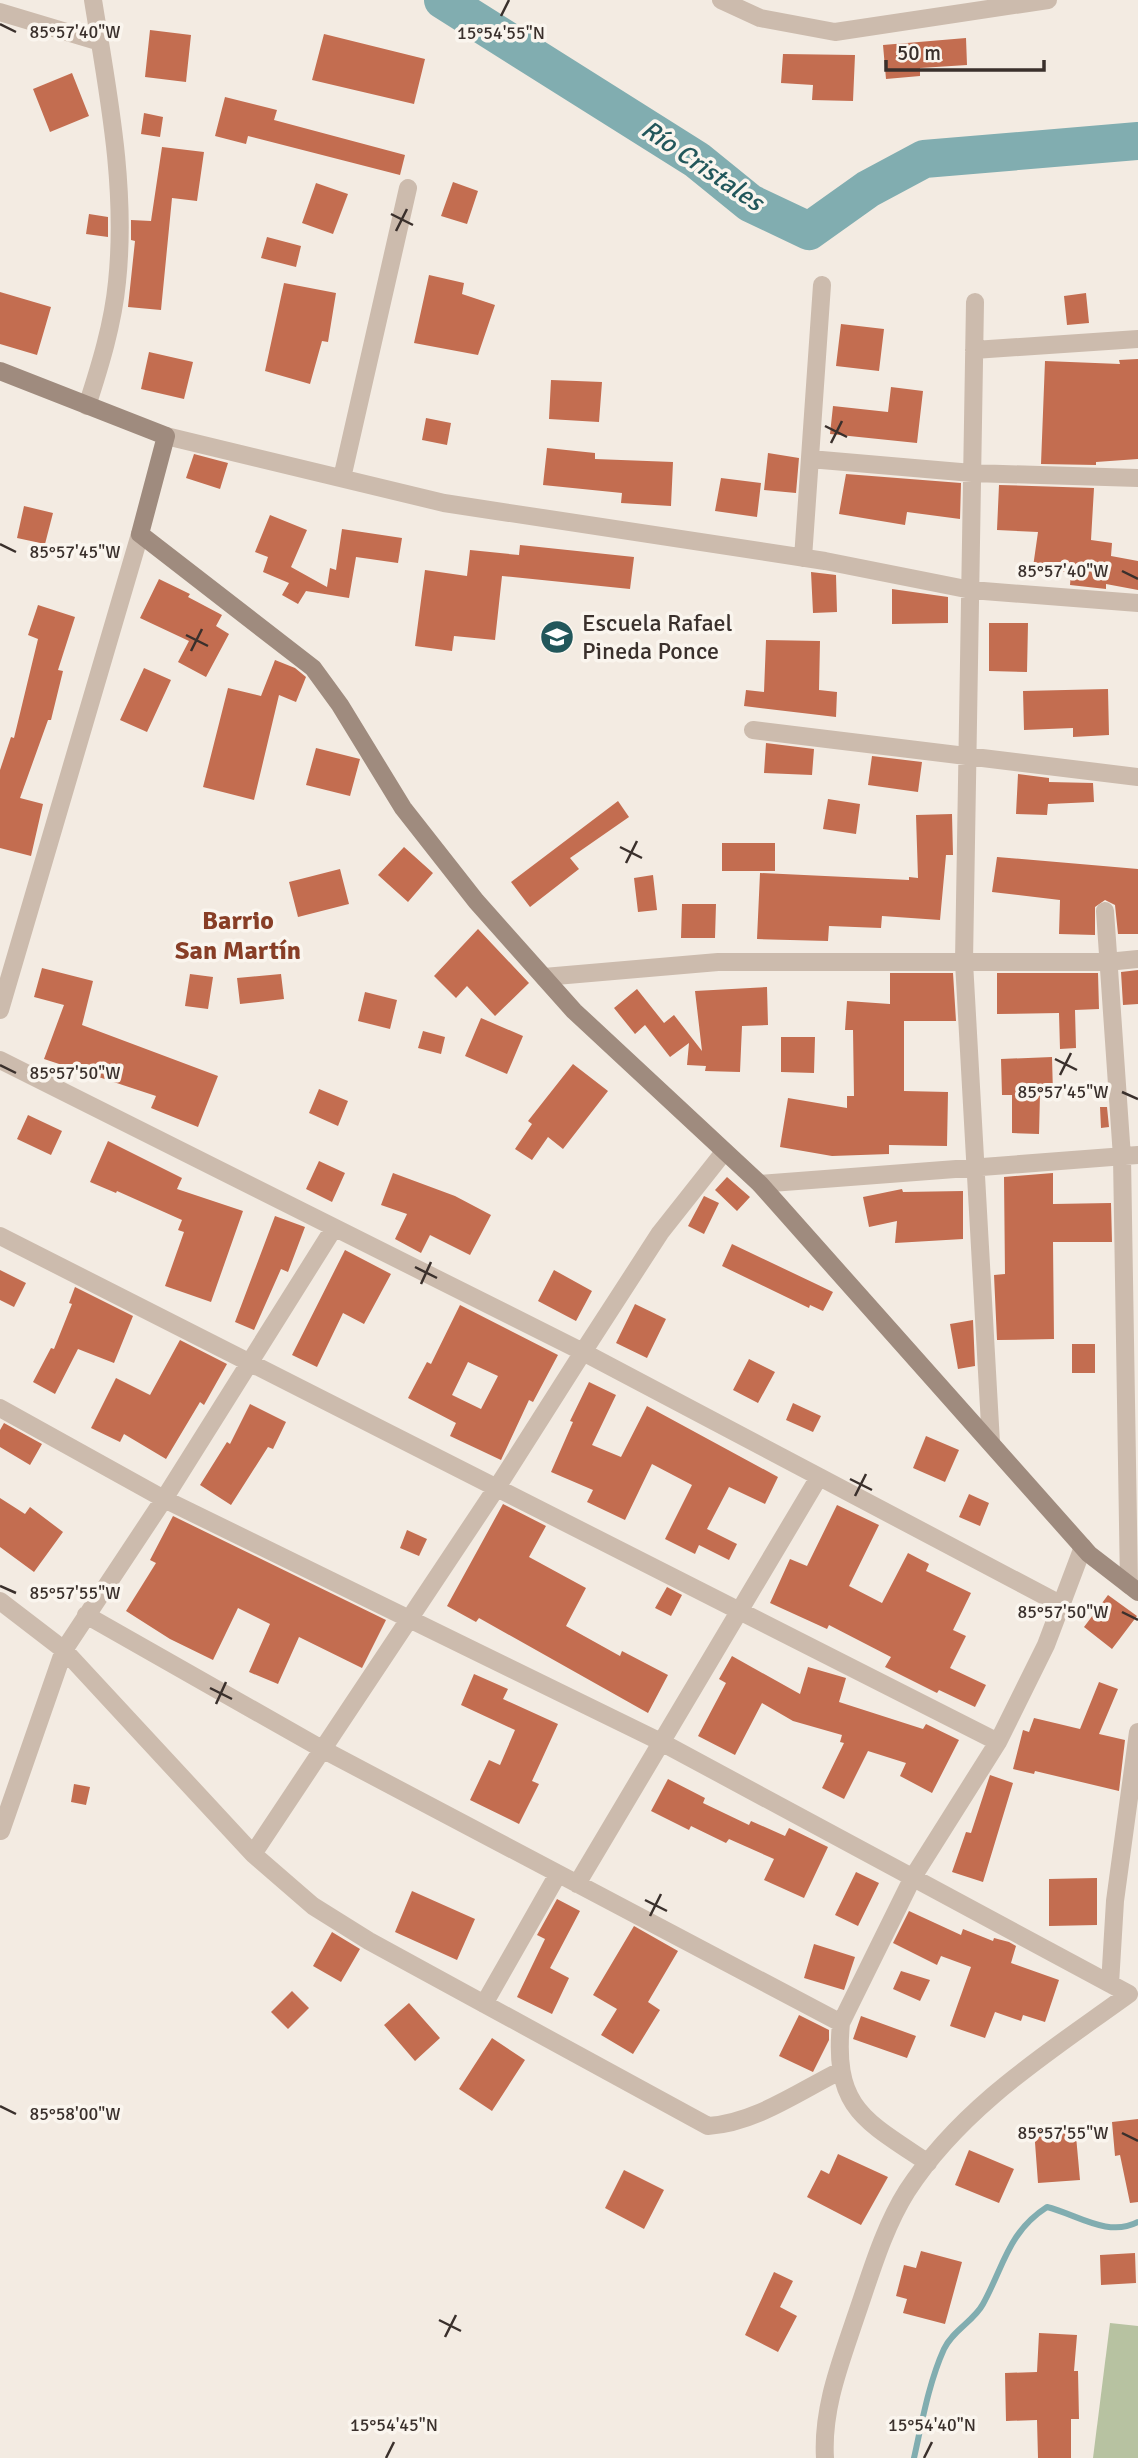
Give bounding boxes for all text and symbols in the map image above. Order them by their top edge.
text: 85°57'40"W [30,21,120,43]
text: 15°54'55"N [457,22,545,44]
scale bar [886,28,1044,72]
text: 50 m [897,40,941,66]
water label: Río Cristales [635,114,771,220]
text: 85°57'45"W [30,541,120,563]
text: 85°57'40"W [1018,560,1108,582]
place label: Escuela Rafael Pineda Ponce [582,608,733,666]
school or university icon: Escuela Rafael Pineda Ponce [538,618,576,656]
district label: Barrio San Martín [175,905,301,967]
text: 85°57'50"W [30,1062,120,1084]
text: 85°57'45"W [1018,1081,1108,1103]
text: 85°57'55"W [30,1582,120,1604]
text: 85°57'50"W [1018,1601,1108,1623]
text: 85°58'00"W [30,2103,120,2125]
text: 85°57'55"W [1018,2122,1108,2144]
text: 15°54'45"N [350,2414,438,2436]
text: 15°54'40"N [888,2414,976,2436]

